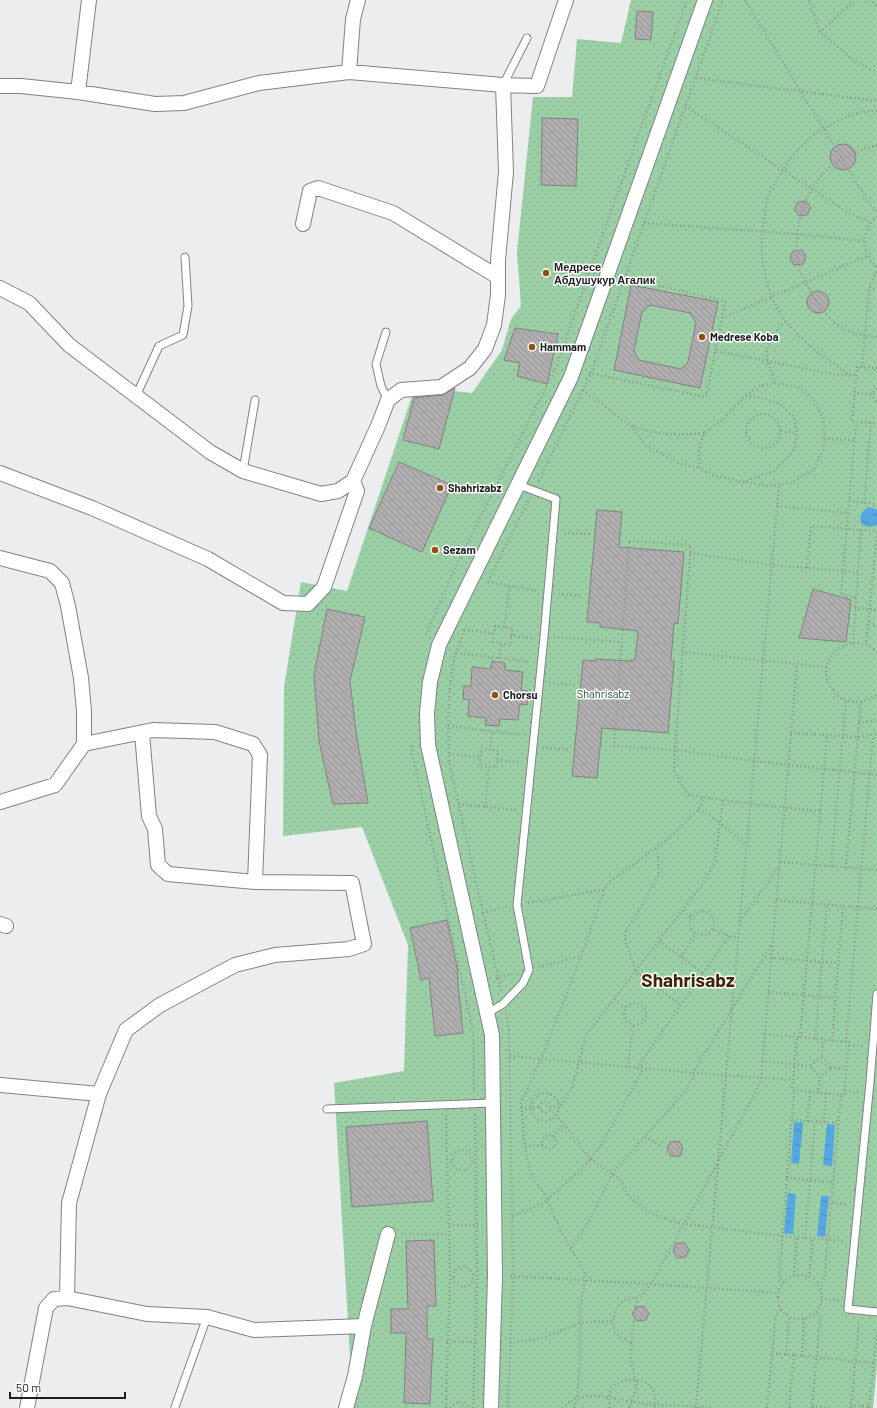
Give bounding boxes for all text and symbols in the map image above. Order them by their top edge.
place label: Медресе Абдушукур Агалик [554,260,656,286]
marker: Медресе Абдушукур Агалик [541,268,551,278]
place label: Medrese Koba [710,330,779,343]
marker: Medrese Koba [697,332,707,342]
place label: Hammam [540,340,586,353]
marker: Hammam [527,342,537,352]
place label: Shahrizabz [448,481,502,494]
marker: Shahrizabz [435,483,445,493]
place label: Sezam [443,543,476,556]
marker: Sezam [430,545,440,555]
park label: Shahrisabz [577,687,629,700]
place label: Chorsu [503,688,537,701]
marker: Chorsu [490,690,500,700]
district label: Shahrisabz [641,968,735,991]
scale bar [10,1374,125,1400]
text: 50 m [16,1380,41,1394]

